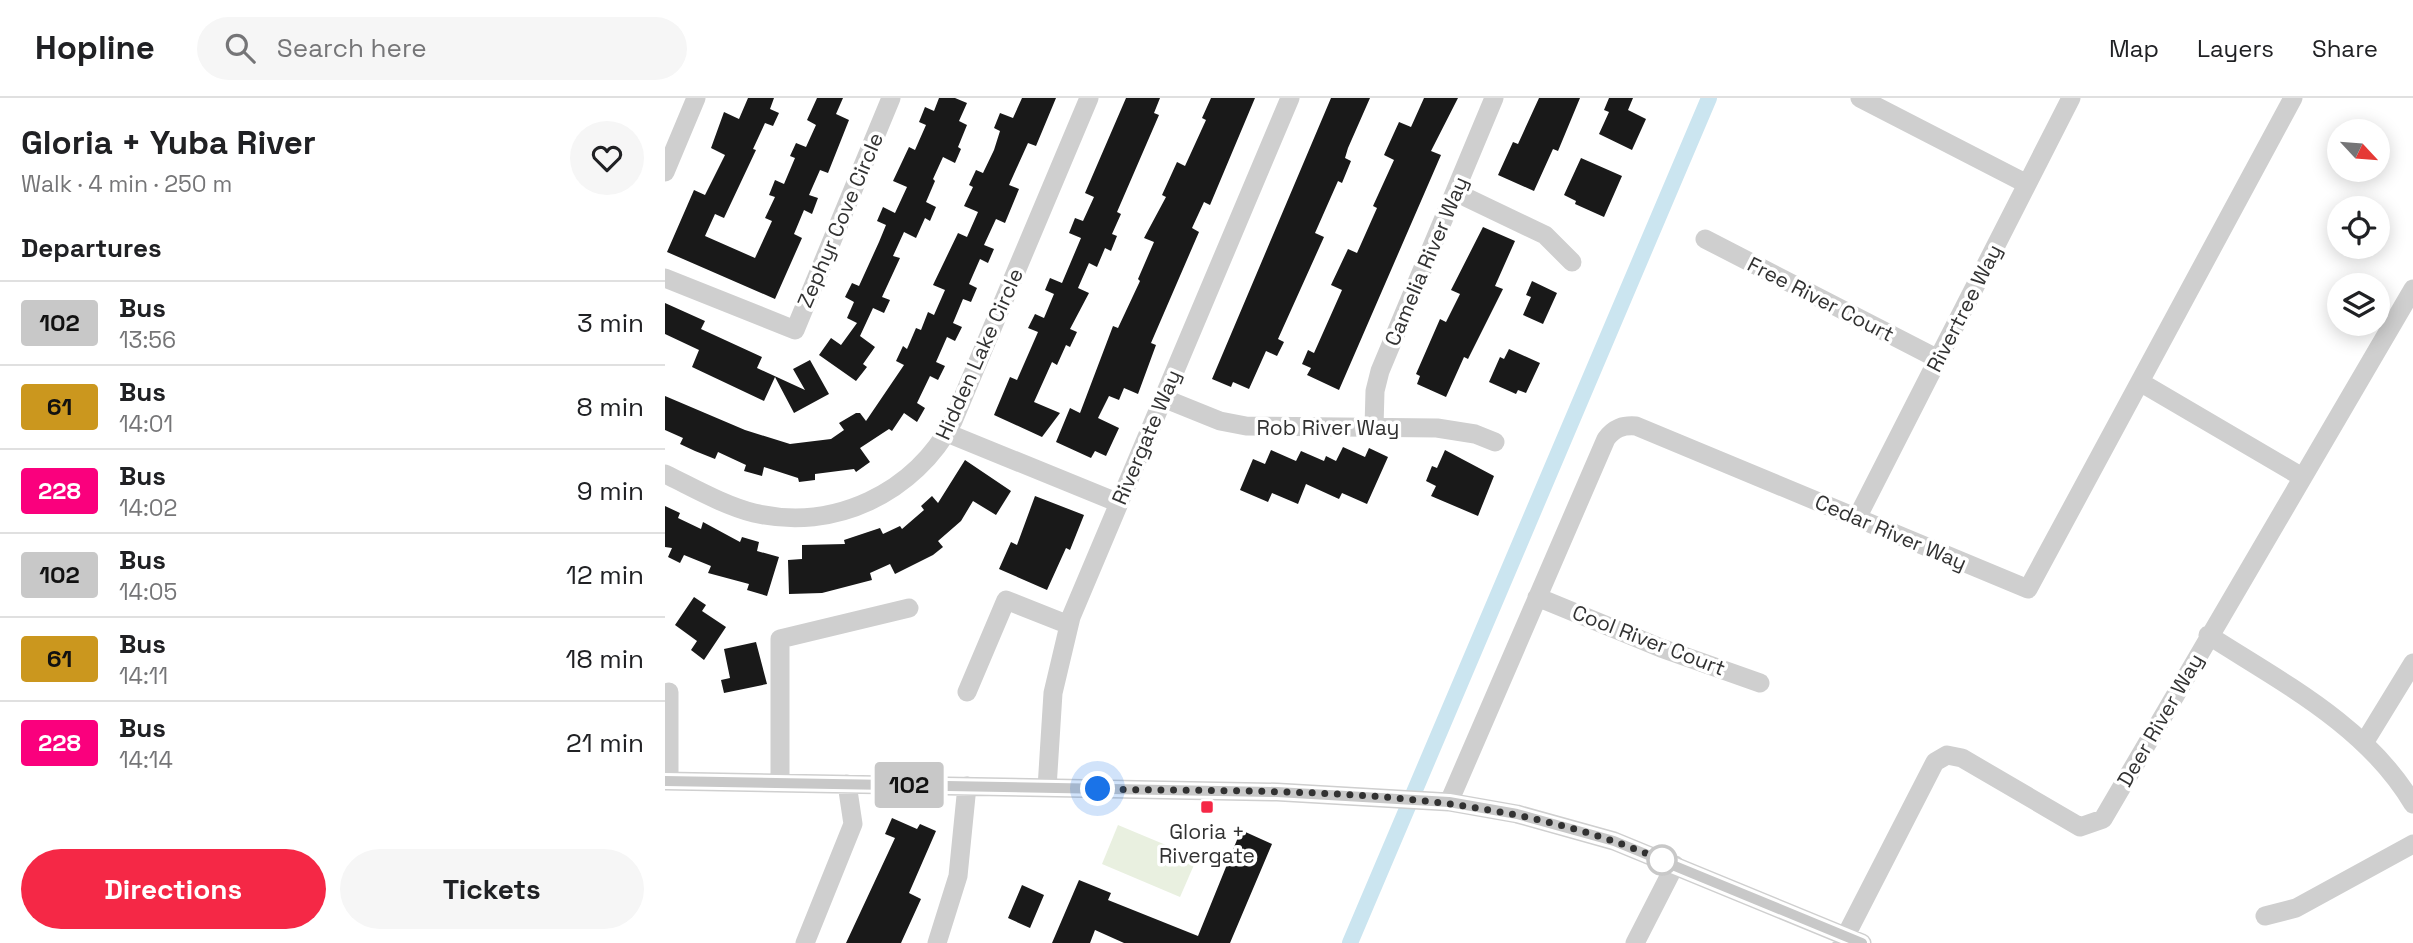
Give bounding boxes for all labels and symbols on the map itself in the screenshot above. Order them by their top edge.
north arrow [2327,119,2391,182]
street label: Zephyr Cove Circle [791,128,889,312]
street label: Camelia River Way [1378,172,1474,350]
street label: Rivertree Way [1920,240,2008,376]
street label: Free River Court [1743,250,1899,348]
street label: Hidden Lake Circle [929,264,1029,444]
street label: Rivergate Way [1105,365,1187,509]
street label: Rob River Way [1257,414,1399,441]
street label: Cedar River Way [1811,488,1971,576]
street label: Cool River Court [1569,598,1729,682]
street label: Deer River Way [2111,648,2209,792]
line badge: 102 [869,762,949,808]
your location [1080,771,1115,806]
marker: Gloria + Rivergate [1199,799,1215,815]
place label: Gloria + Rivergate [1159,818,1255,869]
unlabelled marker [1647,845,1677,875]

